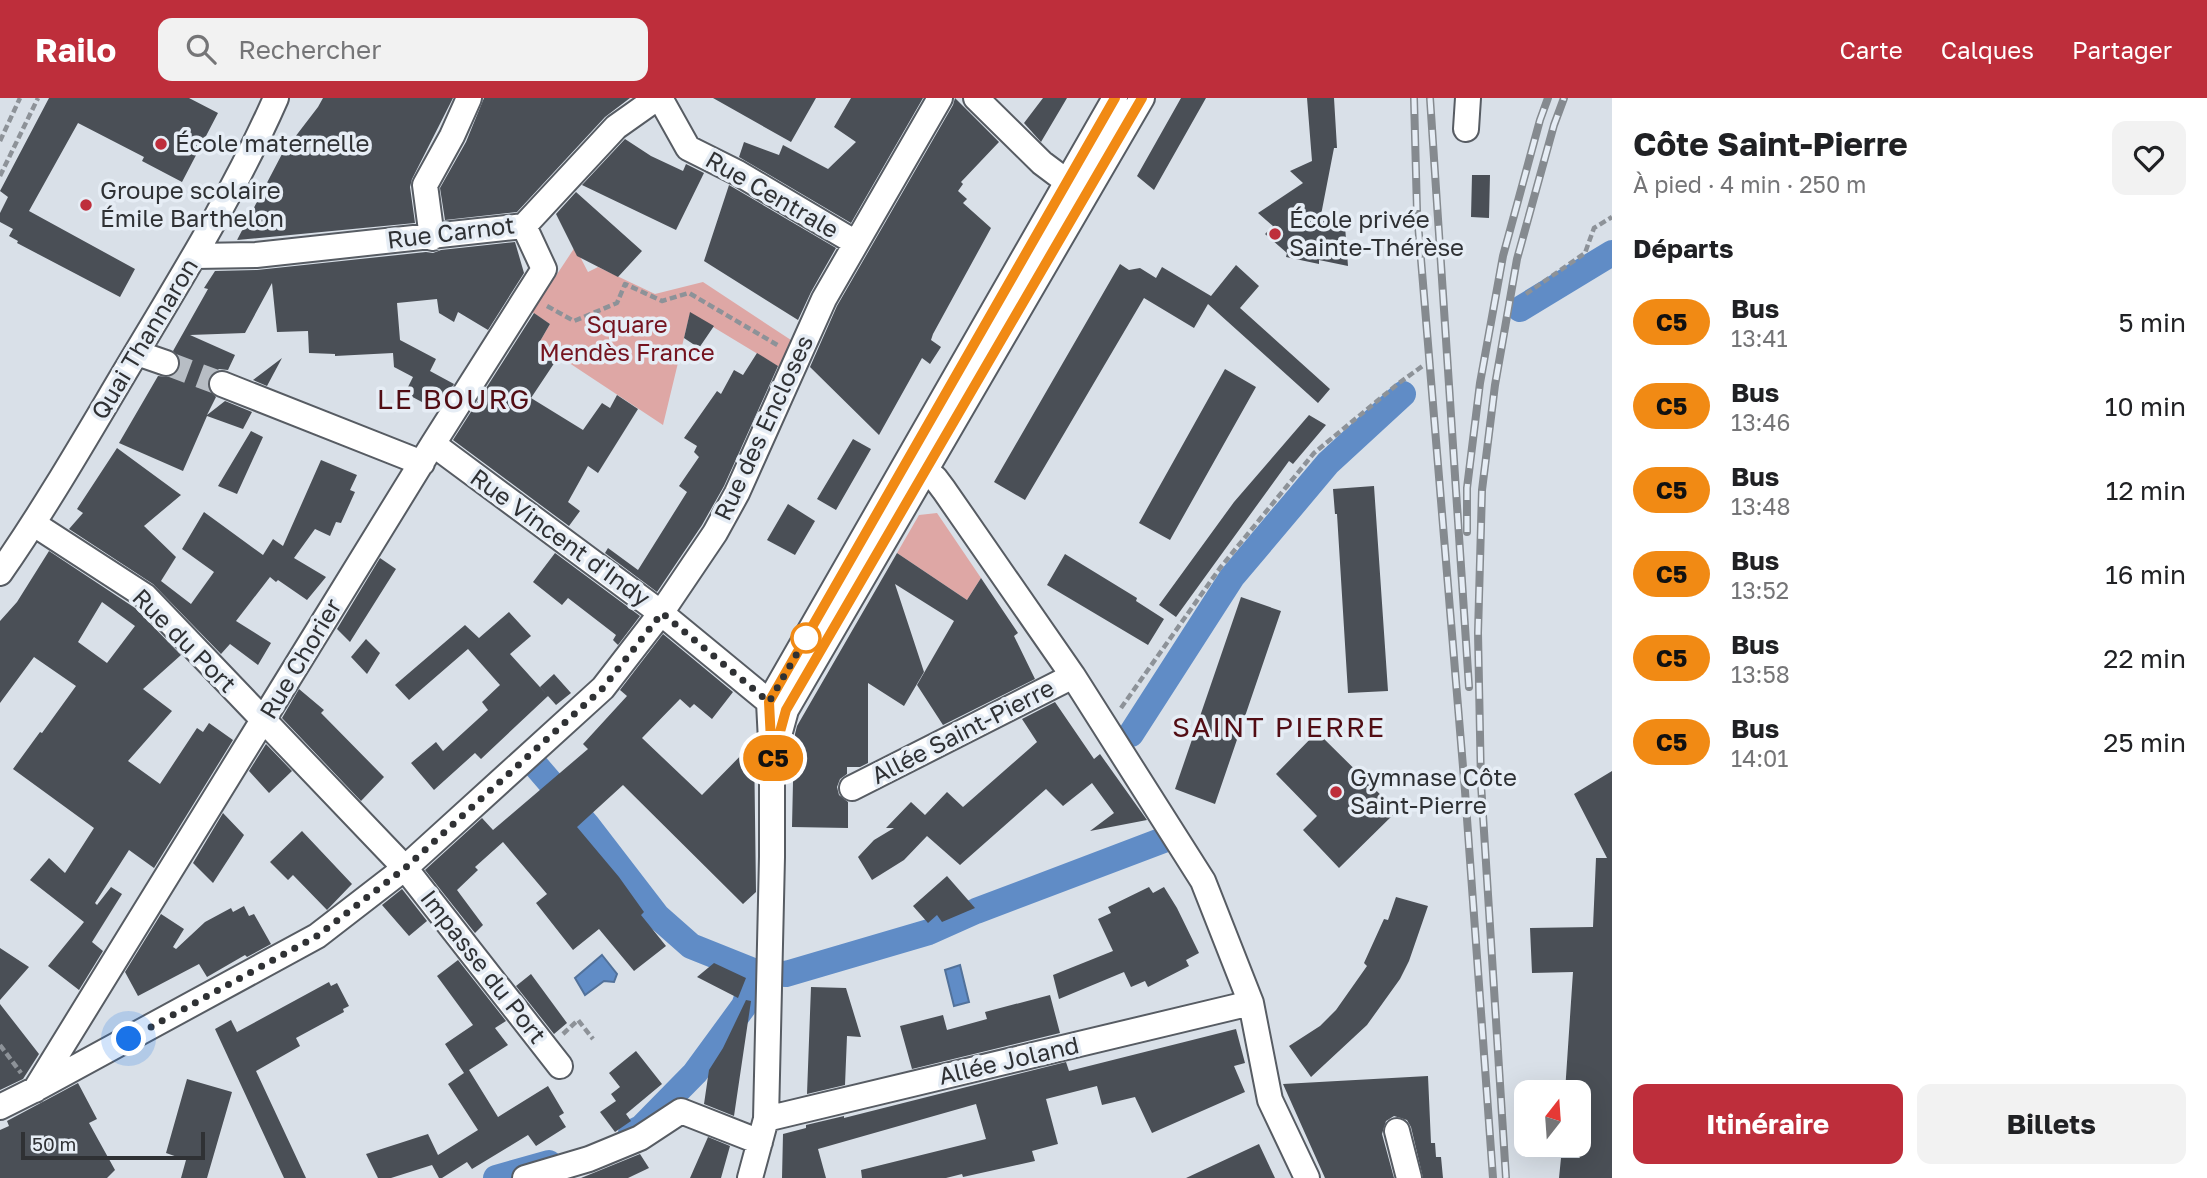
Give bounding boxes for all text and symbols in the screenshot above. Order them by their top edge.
search box [158,18,648,81]
text: Railo [35,30,116,69]
icon: search [182,30,220,68]
text: Rechercher [238,34,381,65]
text: Carte [1839,35,1903,64]
text: Calques [1941,35,2034,64]
text: Partager [2072,35,2172,64]
button: heart [2112,121,2186,195]
text: Côte Saint-Pierre [1633,124,1908,163]
place label: École maternelle [175,128,369,157]
marker: École maternelle [153,136,169,152]
street label: Rue Centrale [701,144,844,243]
text: À pied · 4 min · 250 m [1633,170,1866,198]
place label: Groupe scolaire Émile Barthelon [100,175,284,232]
marker: Groupe scolaire Émile Barthelon [78,197,94,213]
place label: École privée Sainte-Thérèse [1289,204,1464,261]
street label: Rue Carnot [385,209,516,254]
marker: École privée Sainte-Thérèse [1267,226,1283,242]
text: Départs [1633,233,1734,264]
street label: Quai Thannaron [84,252,203,424]
text: Bus [1731,293,1779,324]
text: C5 [1656,307,1687,336]
text: 5 min [2118,307,2186,338]
park label: Square Mendès France [539,309,715,366]
text: 13:41 [1731,324,1788,352]
street label: Rue des Encloses [707,330,818,525]
text: Bus [1731,377,1779,408]
district label: LE BOURG [377,382,531,415]
text: C5 [1656,391,1687,420]
text: 10 min [2105,391,2186,422]
text: 13:46 [1731,408,1790,436]
text: Bus [1731,461,1779,492]
street label: Rue Vincent d'Indy [465,462,656,612]
text: C5 [1656,475,1687,504]
text: 12 min [2106,475,2186,506]
text: 13:48 [1731,492,1791,520]
text: Bus [1731,545,1779,576]
text: C5 [1656,559,1687,588]
text: 16 min [2105,559,2186,590]
text: 13:52 [1731,576,1789,604]
street label: Rue du Port [127,582,243,698]
street label: Rue Chorier [253,593,347,723]
unlabelled marker [791,623,821,653]
text: Bus [1731,629,1779,660]
text: C5 [1656,643,1687,672]
text: 22 min [2103,643,2186,674]
text: 13:58 [1731,660,1790,688]
street label: Allée Saint-Pierre [866,672,1059,789]
district label: SAINT PIERRE [1172,710,1386,743]
text: Bus [1731,713,1779,744]
text: C5 [1656,727,1687,756]
text: 25 min [2103,727,2186,758]
line badge: C5 [742,735,804,781]
text: C5 [757,743,789,772]
text: 14:01 [1731,744,1789,772]
place label: Gymnase Côte Saint-Pierre [1350,762,1517,819]
marker: Gymnase Côte Saint-Pierre [1328,784,1344,800]
street label: Impasse du Port [415,883,553,1049]
your location [111,1021,146,1056]
street label: Allée Joland [936,1029,1082,1090]
north arrow [1514,1080,1591,1157]
map controls [1514,1080,1591,1157]
button: Itinéraire [1633,1084,1903,1164]
button: Billets [1917,1084,2186,1164]
scale bar [21,1129,205,1161]
text: 50 m [32,1132,76,1155]

